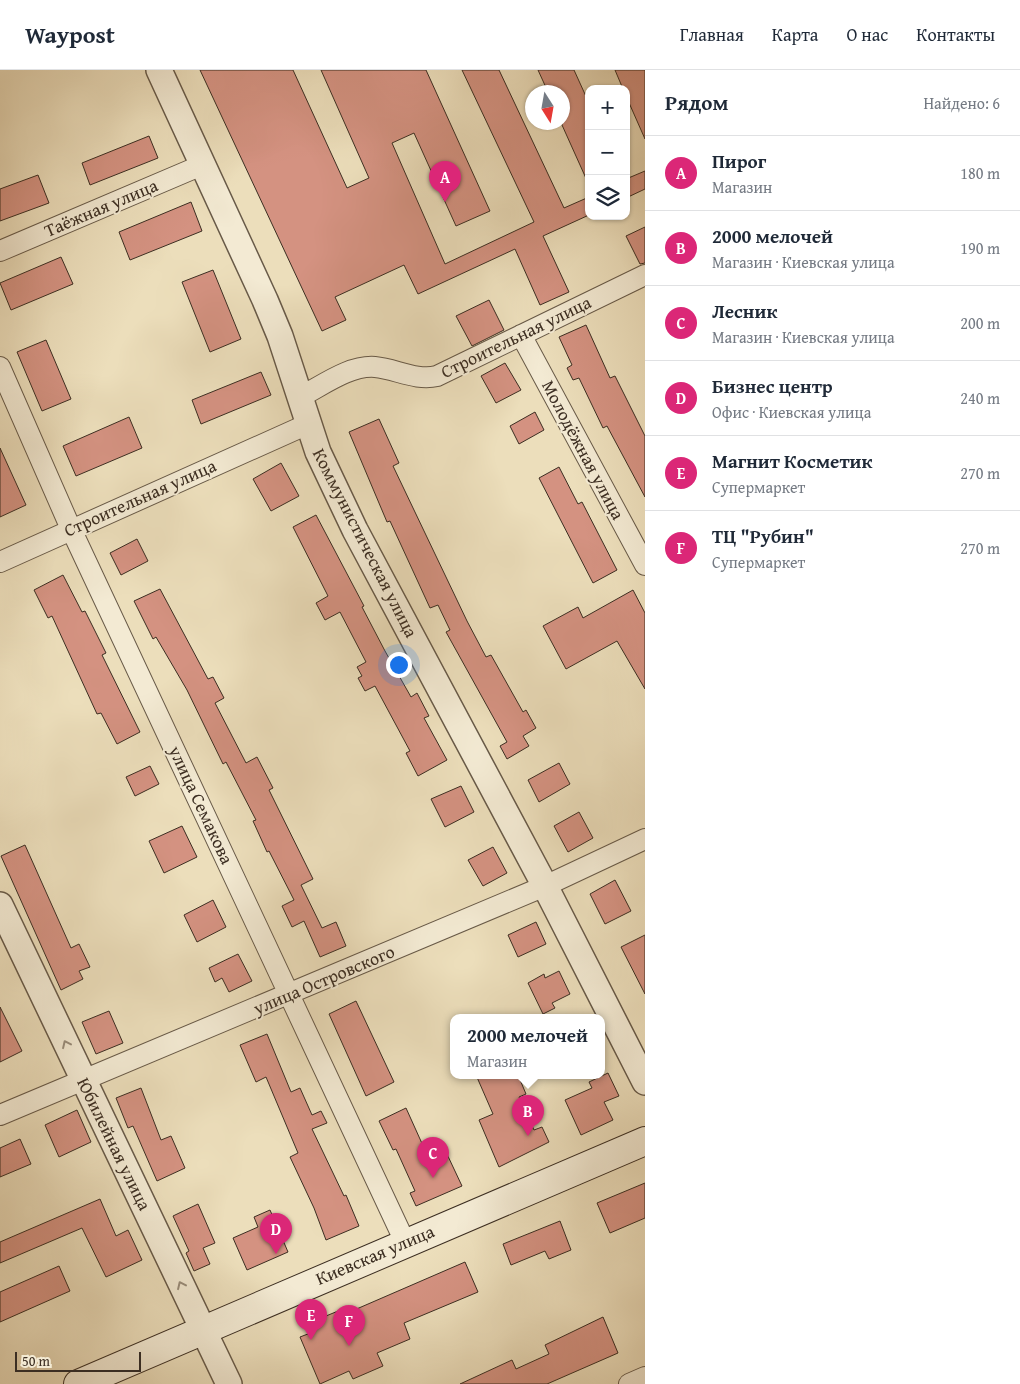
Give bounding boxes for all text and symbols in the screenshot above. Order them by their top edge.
text: Waypost [25,17,115,52]
text: Главная [680,21,744,48]
text: Карта [772,21,818,48]
text: О нас [846,21,888,48]
text: Контакты [916,21,995,48]
north arrow [525,85,570,130]
map controls [585,85,630,220]
button: + [585,85,630,130]
text: Рядом [665,87,728,118]
text: Найдено: 6 [923,91,1000,115]
button: − [585,130,630,175]
text: Пирог [712,147,766,175]
pin: A [429,161,461,202]
text: A [676,161,686,185]
text: 180 m [960,161,1000,185]
street label: Таёжная улица [40,171,162,244]
button: layers [585,175,630,220]
text: Магазин [712,175,772,199]
text: 2000 мелочей [712,222,833,250]
text: B [676,236,686,260]
text: 190 m [960,236,1000,260]
text: Магазин · Киевская улица [712,250,895,274]
street label: Строительная улица [436,288,596,385]
text: Лесник [712,297,777,325]
text: C [676,311,686,335]
text: 200 m [960,311,1000,335]
text: Магазин · Киевская улица [712,325,895,349]
text: Бизнес центр [712,372,833,400]
street label: Молодёжная улица [535,375,632,525]
text: D [676,386,686,410]
text: 240 m [960,386,1000,410]
text: Офис · Киевская улица [712,400,871,424]
street label: Коммунистическая улица [306,443,425,643]
text: Магнит Косметик [712,447,872,475]
street label: Строительная улица [59,452,221,543]
text: E [677,461,685,485]
text: 270 m [960,461,1000,485]
text: Супермаркет [712,475,805,499]
text: ТЦ "Рубин" [712,522,814,550]
text: F [677,536,685,560]
text: 270 m [960,536,1000,560]
text: Супермаркет [712,550,805,574]
your location [386,652,412,678]
street label: улица Семакова [162,740,241,869]
street label: улица Островского [248,938,399,1022]
popup [450,1014,605,1079]
text: 2000 мелочей [467,1021,588,1049]
one-way arrow [62,1040,72,1049]
text: Магазин [467,1049,527,1073]
street label: Юбилейная улица [71,1073,159,1215]
pin: B [512,1095,544,1136]
pin: C [417,1137,449,1178]
pin: D [260,1213,292,1254]
street label: Киевская улица [311,1217,439,1292]
one-way arrow [177,1281,188,1290]
pin: E [295,1299,327,1340]
pin: F [333,1305,365,1346]
scale bar [15,1349,141,1372]
text: 50 m [22,1351,50,1371]

